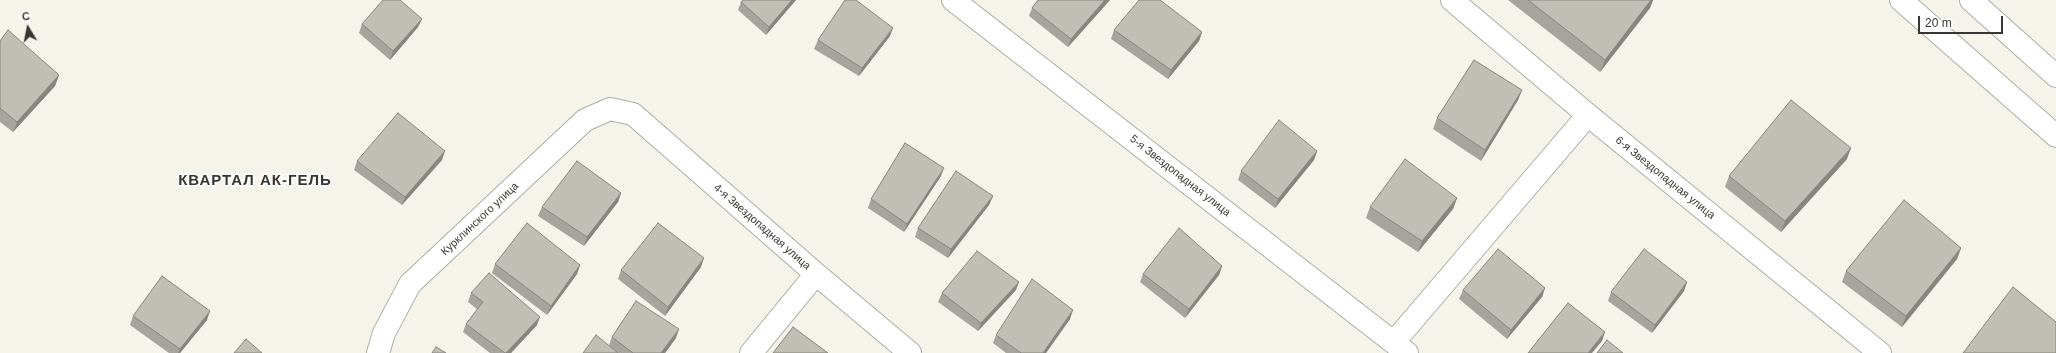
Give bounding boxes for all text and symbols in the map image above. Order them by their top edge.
north arrow [8,8,48,48]
scale bar [1920,8,2005,34]
text: С [21,10,31,23]
text: 20 m [1925,16,1952,30]
street label: 5-я Звездопадная улица [1127,133,1233,219]
street label: 6-я Звездопадная улица [1613,134,1717,222]
district label: КВАРТАЛ АК-ГЕЛЬ [178,172,332,190]
street label: Курклинского улица [438,180,522,258]
street label: 4-я Звездопадная улица [711,181,813,273]

